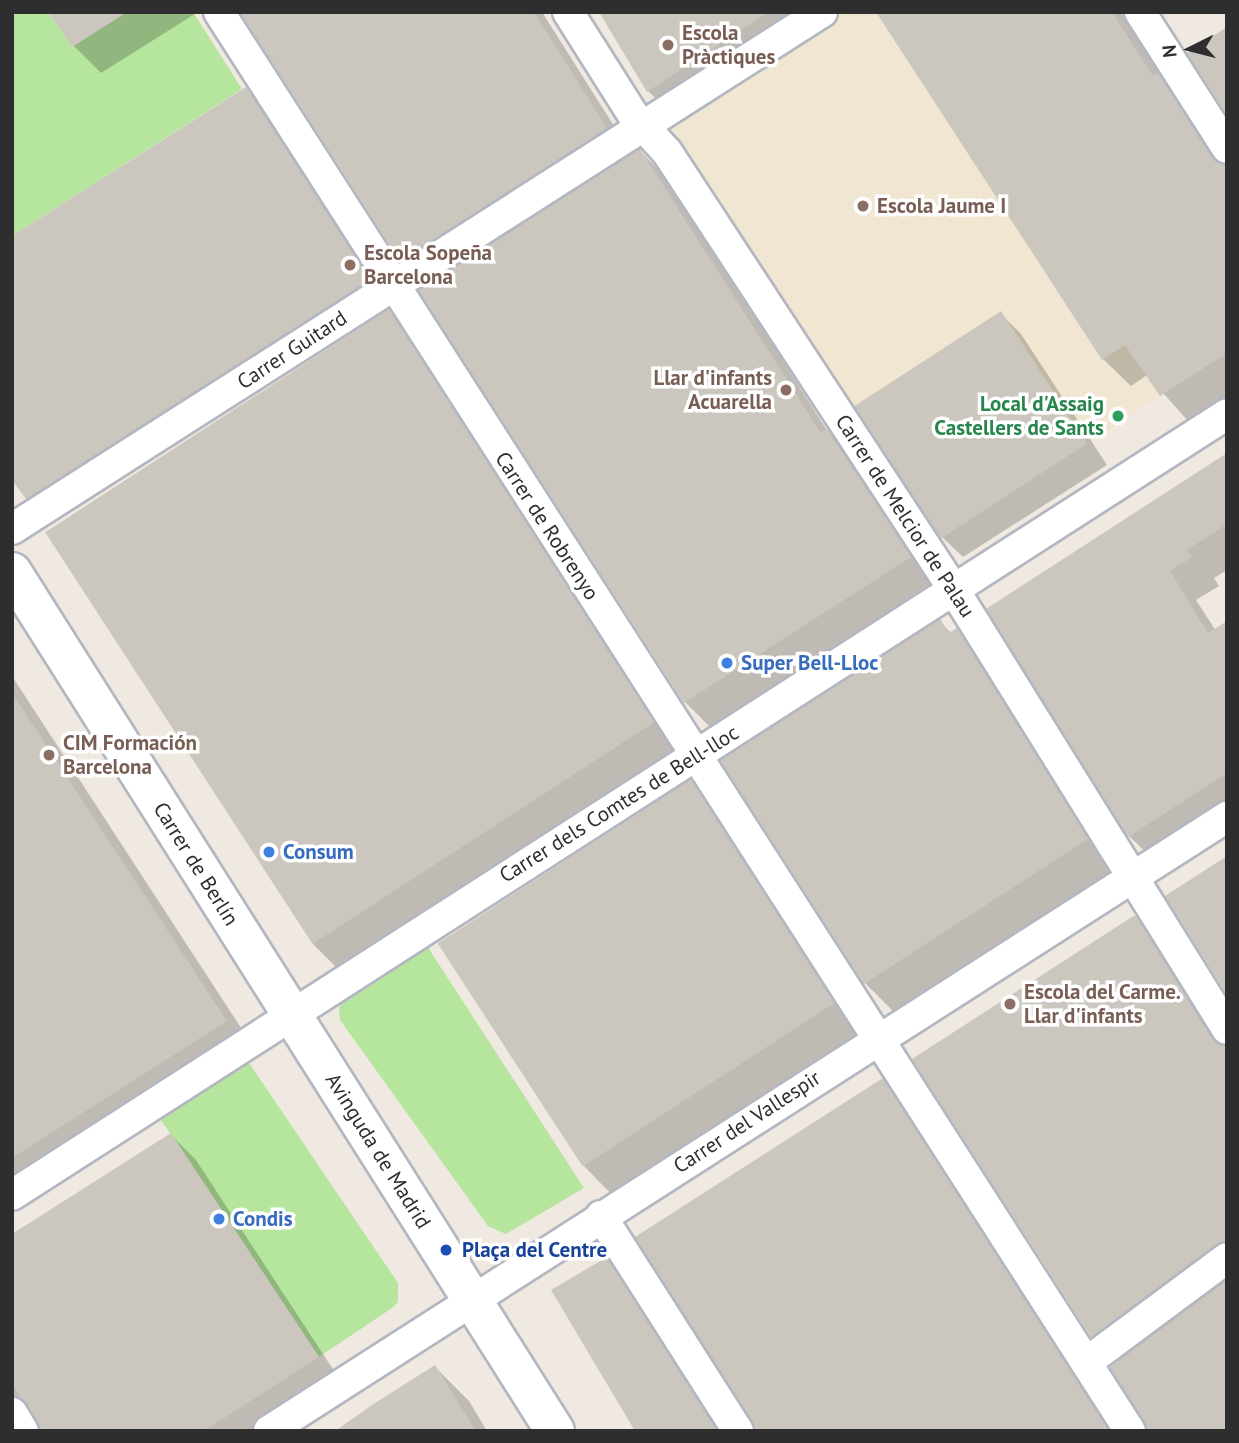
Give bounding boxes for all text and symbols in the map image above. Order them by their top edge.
north arrow [1155,14,1225,84]
place label: Escola Pràctiques [682,20,775,70]
marker: Escola Pràctiques [660,37,676,53]
text: N [1157,44,1182,59]
place label: Escola Jaume I [877,193,1006,219]
marker: Escola Jaume I [855,198,871,214]
place label: Escola Sopeña Barcelona [364,240,492,290]
marker: Escola Sopeña Barcelona [342,257,358,273]
street label: Carrer Guitard [233,305,351,395]
place label: Llar d'infants Acuarella [653,365,772,415]
marker: Llar d'infants Acuarella [778,382,794,398]
place label: Local d'Assaig Castellers de Sants [934,391,1104,441]
marker: Local d'Assaig Castellers de Sants [1110,408,1126,424]
street label: Carrer de Melcior de Palau [830,410,980,622]
street label: Carrer de Robrenyo [490,447,604,605]
place label: Super Bell-Lloc [741,650,878,676]
marker: Super Bell-Lloc [719,655,735,671]
street label: Carrer dels Comtes de Bell-lloc [495,720,743,888]
place label: CIM Formación Barcelona [63,730,197,780]
marker: CIM Formación Barcelona [41,747,57,763]
street label: Carrer de Berlín [148,798,244,930]
place label: Consum [283,839,354,865]
marker: Consum [261,844,277,860]
place label: Escola del Carme. Llar d'infants [1024,979,1181,1029]
marker: Escola del Carme. Llar d'infants [1002,996,1018,1012]
street label: Carrer del Vallespir [669,1065,825,1179]
street label: Avinguda de Madrid [320,1069,436,1233]
place label: Condis [233,1206,293,1232]
marker: Condis [211,1211,227,1227]
place label: Plaça del Centre [462,1237,607,1263]
marker: Plaça del Centre [436,1240,456,1260]

